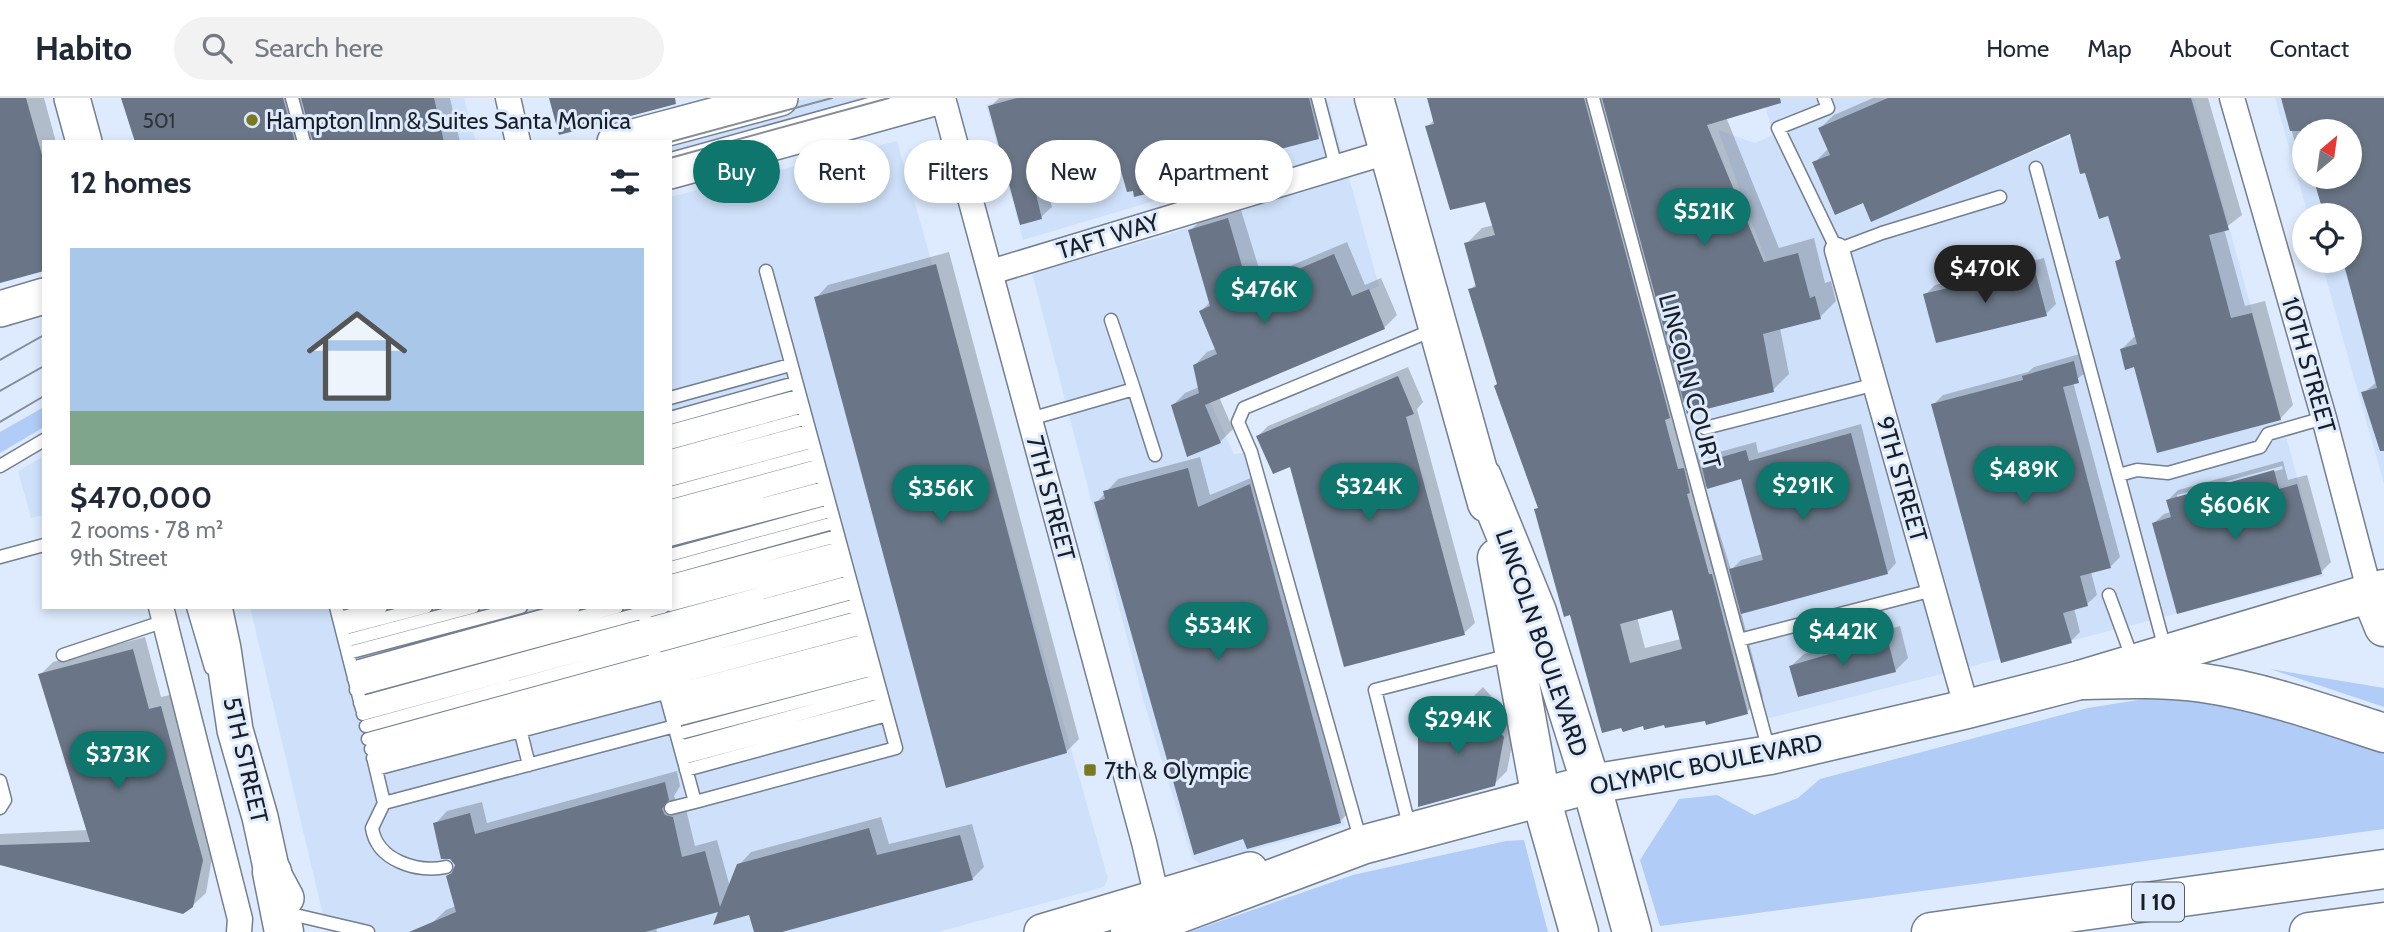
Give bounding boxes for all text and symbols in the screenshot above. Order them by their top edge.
search box [174,17,664,80]
text: Habito [35,28,132,68]
icon: search [198,29,236,67]
text: Search here [254,32,383,64]
text: Home [1986,34,2049,63]
text: Map [2087,34,2132,63]
text: About [2170,34,2232,63]
text: Contact [2270,34,2349,63]
place label: Hampton Inn & Suites Santa Monica [266,106,631,135]
house number: 501 [143,108,175,133]
marker: Hampton Inn & Suites Santa Monica [244,112,260,128]
north arrow [2292,119,2362,189]
map controls [2292,119,2362,273]
chip: Buy [693,140,780,203]
chip: Rent [794,140,890,203]
chip: Filters [904,140,1012,203]
chip: New [1026,140,1121,203]
chip: Apartment [1135,140,1293,203]
icon: filters [606,163,644,201]
text: 12 homes [70,164,192,201]
pin: $521K [1655,188,1753,248]
text: $521K [1674,197,1734,225]
button: locate [2292,203,2362,273]
street label: TAFT WAY [1053,207,1163,265]
pin: $470K [1936,246,2034,305]
text: $470K [1950,254,2020,282]
pin: $476K [1215,266,1313,326]
text: $476K [1231,275,1297,303]
street label: LINCOLN COURT [1653,291,1727,472]
icon: home [294,293,420,419]
street label: 10TH STREET [2276,294,2342,436]
street label: 9TH STREET [1870,413,1934,545]
street label: 7TH STREET [1020,432,1082,564]
pin: $489K [1975,446,2073,506]
text: $489K [1990,455,2058,483]
pin: $291K [1754,462,1852,522]
pin: $324K [1320,464,1418,523]
pin: $356K [892,466,990,525]
text: $291K [1772,471,1834,499]
text: $324K [1336,472,1402,500]
text: $356K [908,474,974,502]
text: $470,000 [70,479,212,516]
pin: $606K [2186,482,2284,542]
text: $606K [2200,491,2270,519]
text: 2 rooms · 78 m² [70,516,224,544]
street label: LINCOLN BOULEVARD [1490,526,1594,760]
text: 9th Street [70,544,168,572]
pin: $534K [1169,602,1267,662]
pin: $442K [1794,608,1892,668]
text: $534K [1185,611,1251,639]
text: $442K [1809,617,1877,645]
street label: 5TH STREET [217,694,275,826]
pin: $294K [1409,696,1507,756]
text: $294K [1424,705,1492,733]
street label: OLYMPIC BOULEVARD [1587,727,1825,801]
pin: $373K [69,732,167,791]
text: $373K [86,740,150,768]
place label: 7th & Olympic [1104,756,1249,785]
marker: 7th & Olympic [1082,762,1098,778]
road number: I 10 [2132,882,2184,922]

